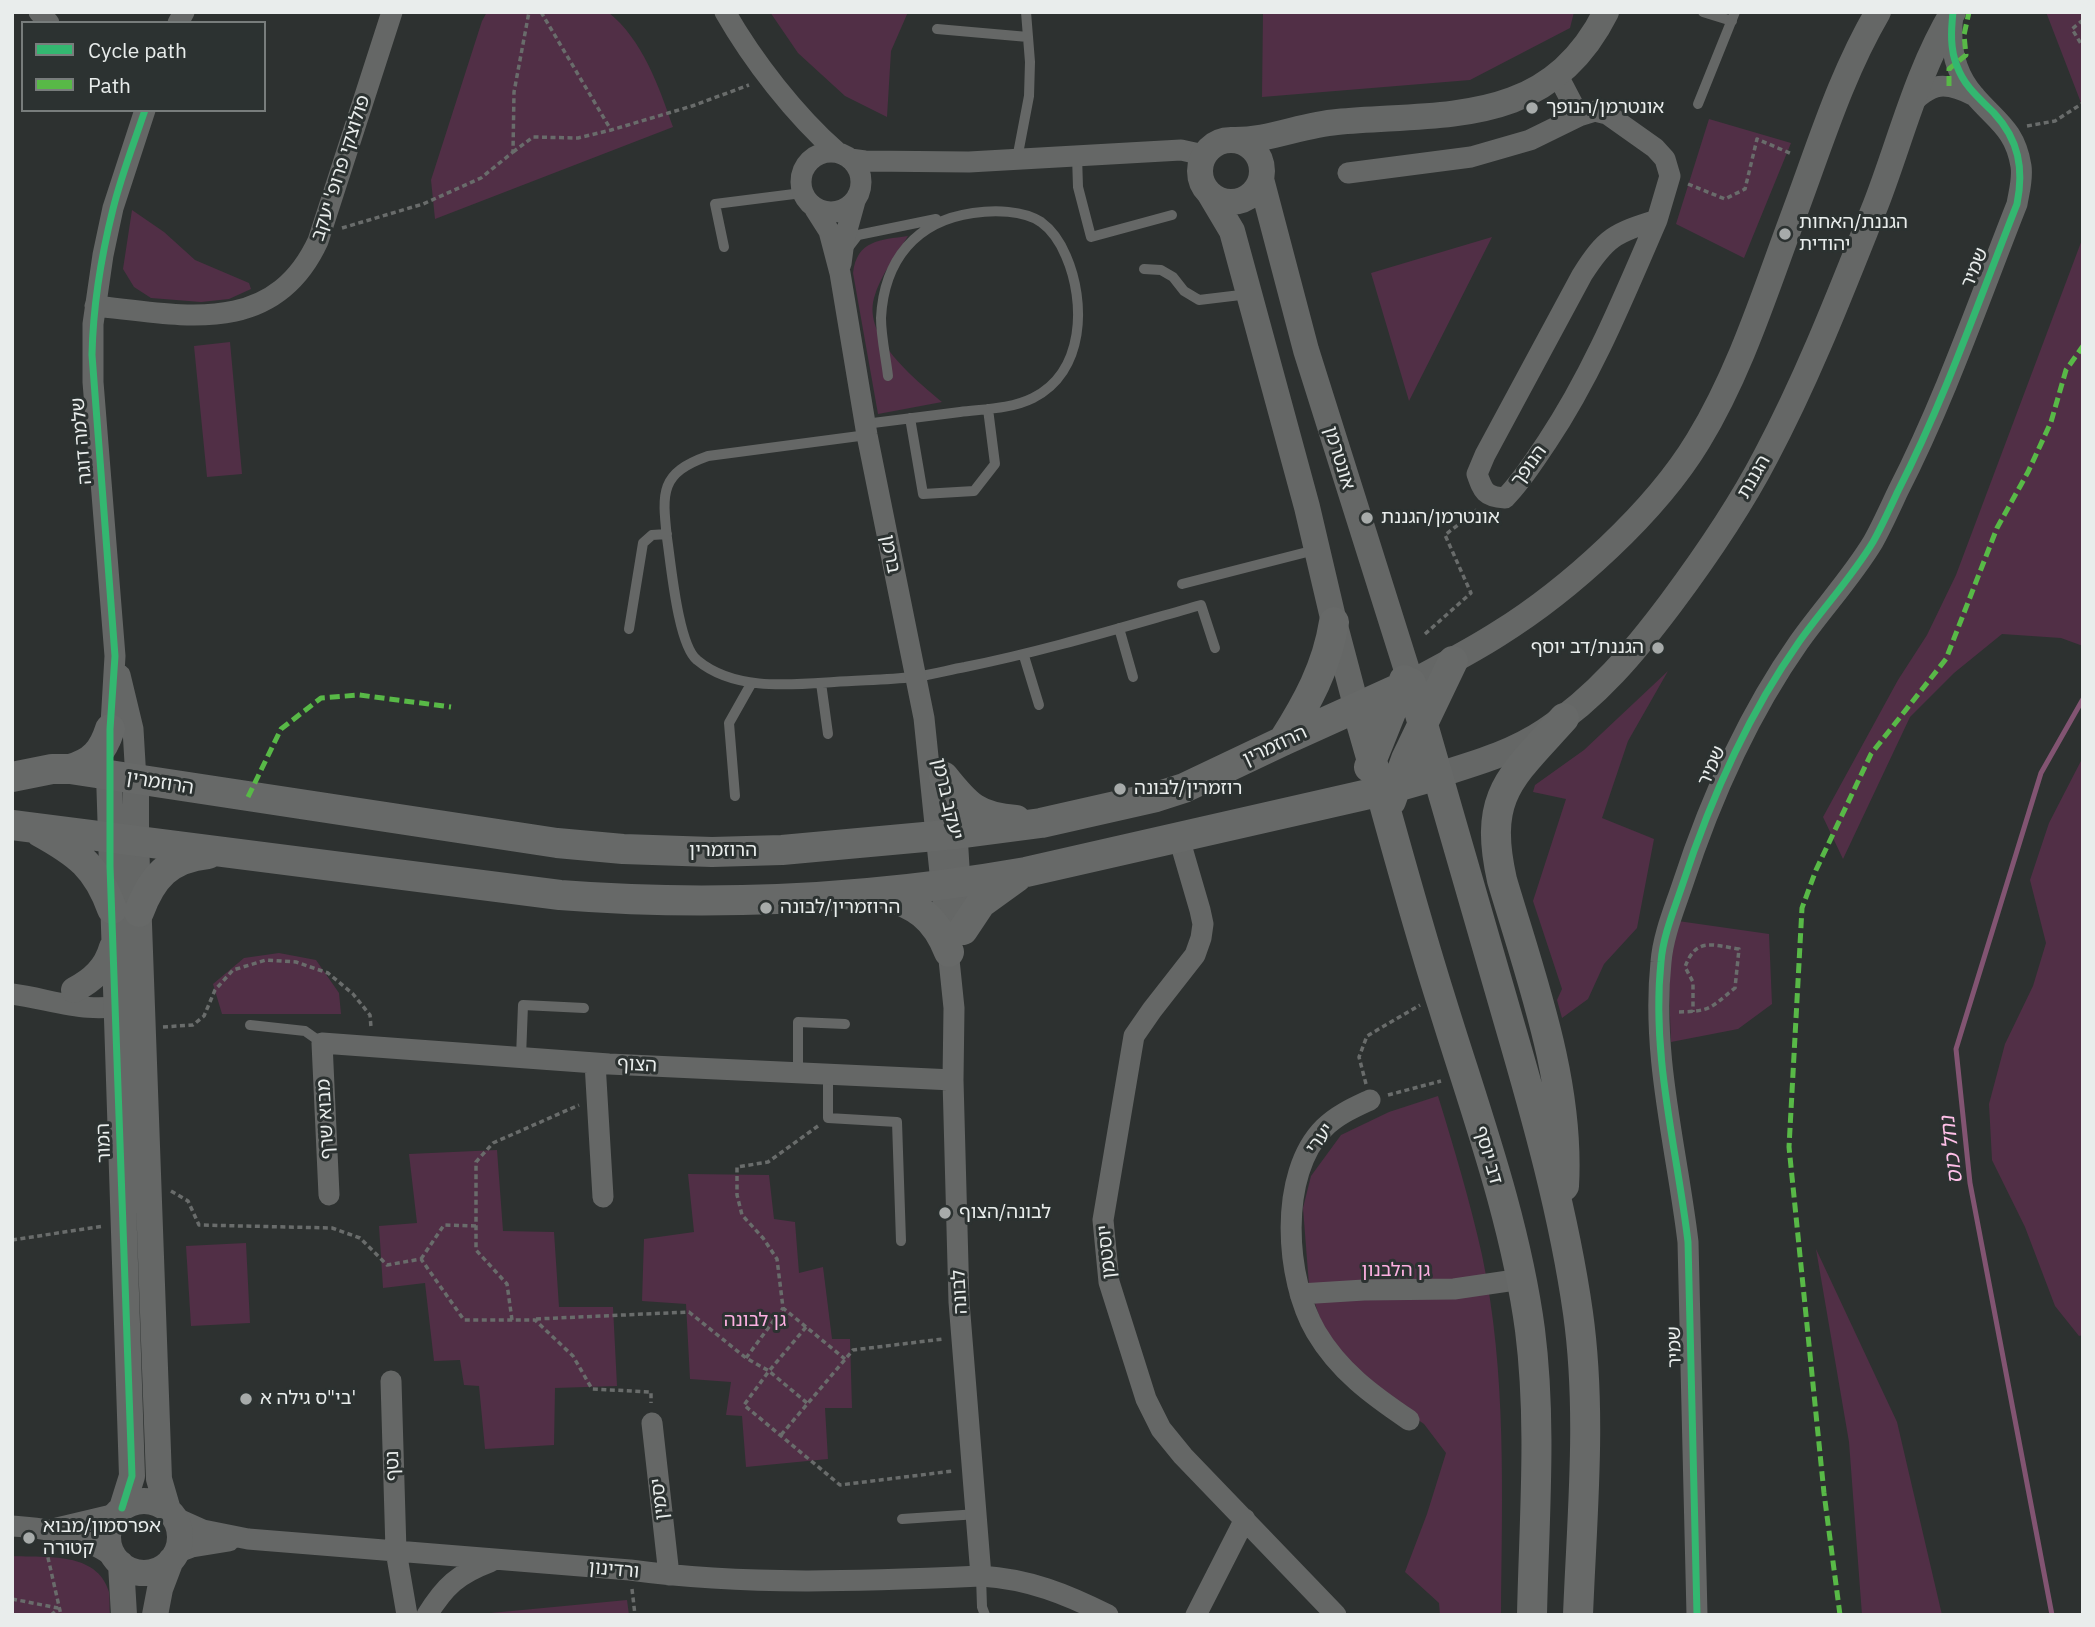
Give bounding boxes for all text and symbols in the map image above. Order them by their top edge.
legend [21,21,266,112]
text: Cycle path [88,36,187,64]
text: Path [88,71,131,99]
street label: פולוצקי פרופ' יעקב [307,92,375,244]
place label: אונטרמן/הנופך [1546,97,1664,119]
marker: אונטרמן/הנופך [1524,100,1540,116]
place label: הגננת/האחות יהודית [1799,212,1908,256]
marker: הגננת/האחות יהודית [1777,226,1793,242]
street label: שמיר [1957,244,1993,292]
street label: שלמה דוגה [67,396,97,486]
street label: אונטרמן [1319,424,1359,492]
street label: הנופך [1506,441,1552,491]
street label: הגננת [1733,451,1775,503]
place label: אונטרמן/הגננת [1381,507,1500,529]
marker: אונטרמן/הגננת [1359,510,1375,526]
street label: ברמן [875,533,905,575]
place label: הגננת/דב יוסף [1531,637,1644,659]
marker: הגננת/דב יוסף [1650,640,1666,656]
street label: הרוזמרין [1239,721,1311,771]
street label: שמיר [1693,742,1731,790]
street label: יעקב ברמן [927,756,967,842]
street label: הרוזמרין [125,766,195,800]
place label: רוזמרין/לבונה [1134,778,1242,800]
marker: רוזמרין/לבונה [1112,781,1128,797]
street label: הרוזמרין [689,840,757,862]
place label: הרוזמרין/לבונה [780,897,900,919]
marker: הרוזמרין/לבונה [758,900,774,916]
street label: הצוף [616,1053,658,1077]
street label: מבוא שרף [313,1078,339,1160]
water label: נחל כוס [1935,1115,1969,1185]
street label: יערי [1301,1119,1339,1159]
street label: המור [92,1123,116,1163]
street label: דב יוסף [1469,1123,1507,1187]
place label: לבונה/הצוף [959,1202,1051,1224]
marker: לבונה/הצוף [937,1205,953,1221]
street label: יוסטמן [1093,1224,1121,1280]
park label: גן הלבנון [1362,1260,1430,1282]
street label: לבונה [947,1269,973,1315]
park label: גן לבונה [724,1310,786,1332]
street label: שמיר [1663,1326,1687,1368]
place label: בי"ס גילה א' [260,1388,356,1410]
marker: בי"ס גילה א' [238,1391,254,1407]
street label: נטף [381,1450,405,1482]
street label: יסמין [646,1477,674,1521]
place label: אפרסמון/מבוא קטורה [43,1516,161,1560]
marker: אפרסמון/מבוא קטורה [21,1530,37,1546]
street label: ורדינון [588,1556,640,1584]

